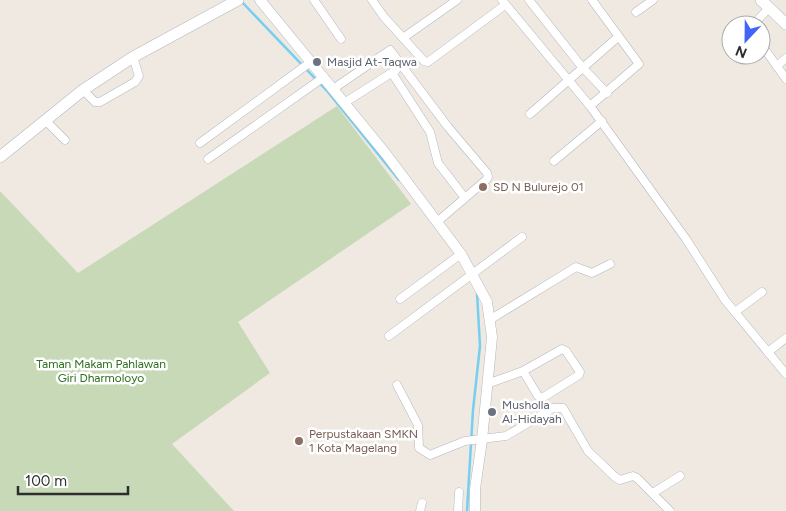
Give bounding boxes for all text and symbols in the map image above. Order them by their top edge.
north arrow [721,15,771,65]
text: N [733,42,750,61]
place label: Masjid At-Taqwa [327,55,417,69]
marker: Masjid At-Taqwa [311,56,323,68]
place label: SD N Bulurejo 01 [493,180,584,194]
marker: SD N Bulurejo 01 [477,181,489,193]
park label: Taman Makam Pahlawan Giri Dharmoloyo [36,357,166,385]
place label: Musholla Al-Hidayah [502,398,562,426]
marker: Musholla Al-Hidayah [486,406,498,418]
place label: Perpustakaan SMKN 1 Kota Magelang [309,427,418,455]
marker: Perpustakaan SMKN 1 Kota Magelang [293,435,305,447]
scale bar [18,464,128,496]
text: 100 m [25,472,67,490]

